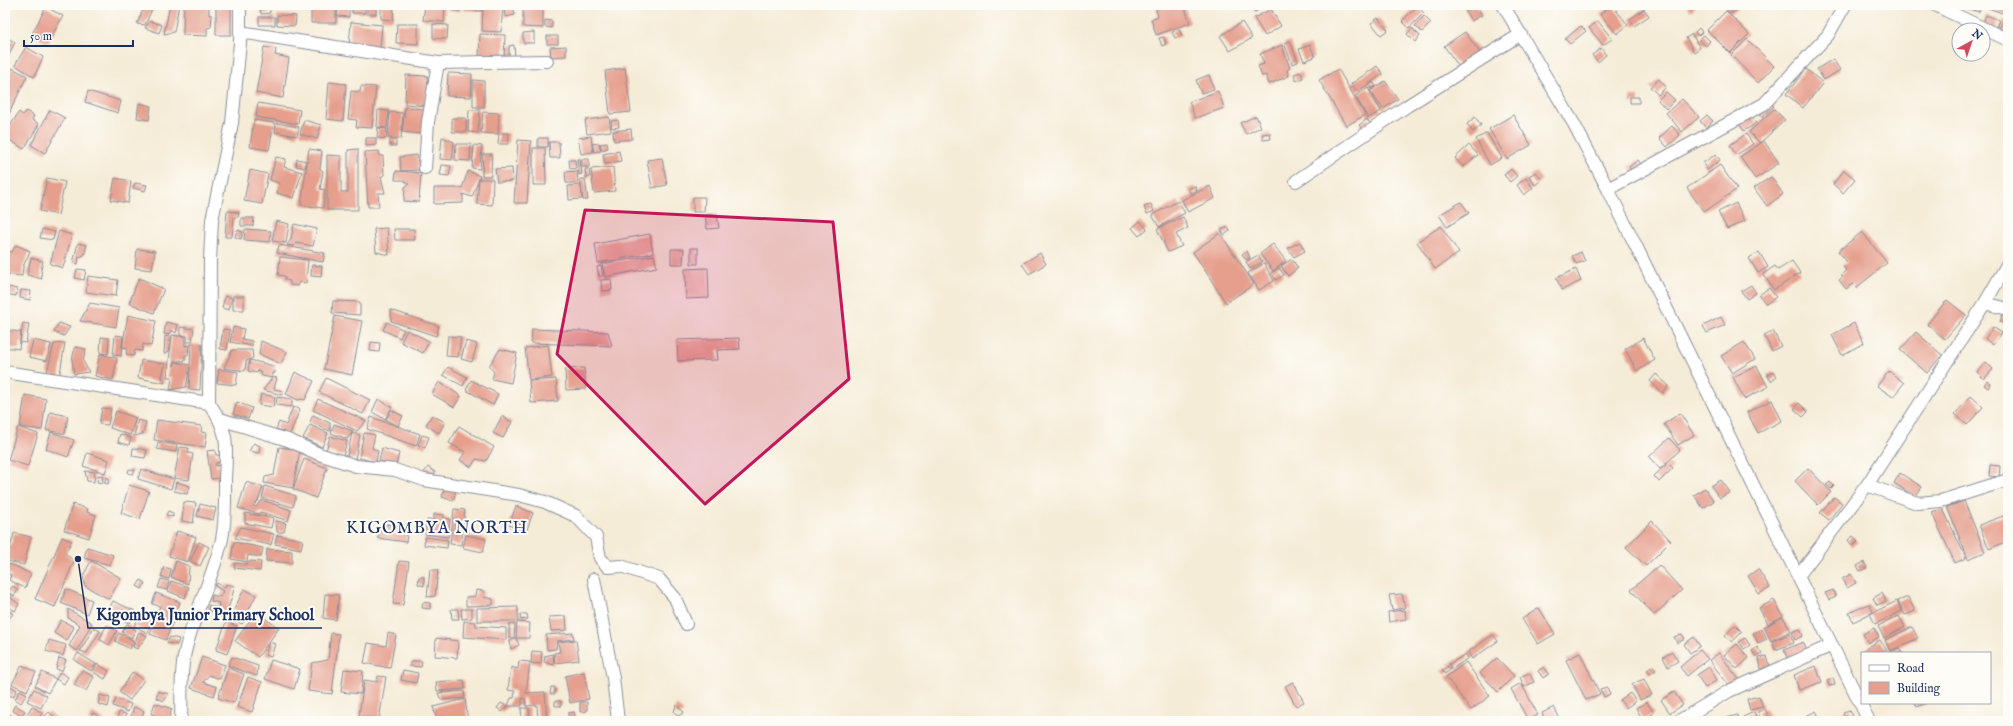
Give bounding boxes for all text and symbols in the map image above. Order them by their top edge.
scale bar [24,22,133,48]
north arrow [1951,22,1991,62]
text: N [1968,26,1985,44]
text: 50 m [30,29,52,44]
district label: KIGOMBYA NORTH [346,518,528,539]
callout: Kigombya Junior Primary School [88,600,322,628]
text: Kigombya Junior Primary School [96,606,315,626]
legend [1861,652,1991,704]
text: Road [1897,661,1925,676]
text: Building [1897,681,1941,696]

